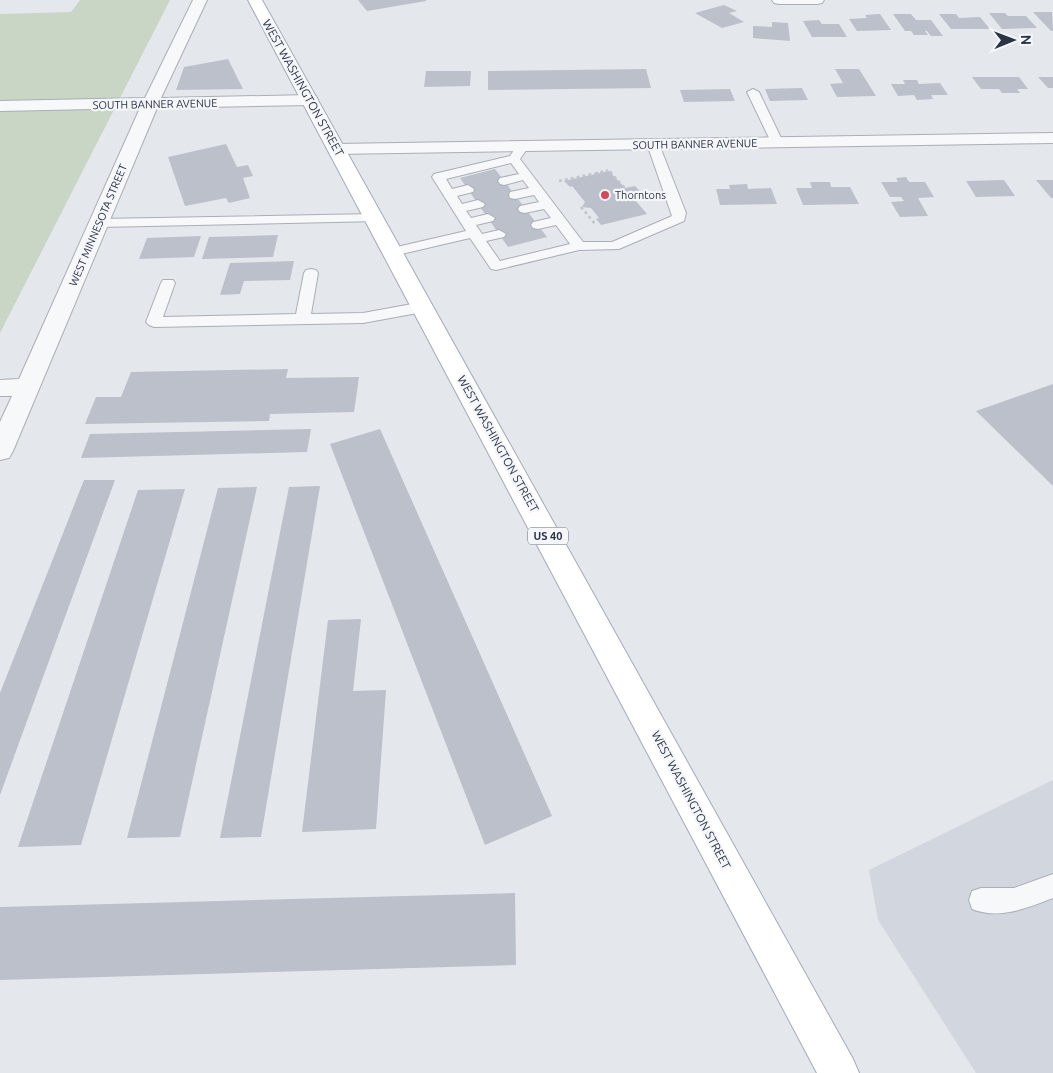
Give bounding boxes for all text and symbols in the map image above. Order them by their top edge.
north arrow [988,15,1038,65]
street label: WEST WASHINGTON STREET [260,17,347,159]
text: N [1018,34,1034,45]
street label: SOUTH BANNER AVENUE [93,97,217,111]
street label: SOUTH BANNER AVENUE [633,137,757,151]
street label: WEST MINNESOTA STREET [67,162,129,288]
marker: Thorntons [599,189,611,201]
place label: Thorntons [615,189,666,201]
street label: WEST WASHINGTON STREET [455,373,542,515]
road number: US 40 [528,528,568,544]
street label: WEST WASHINGTON STREET [649,729,734,871]

